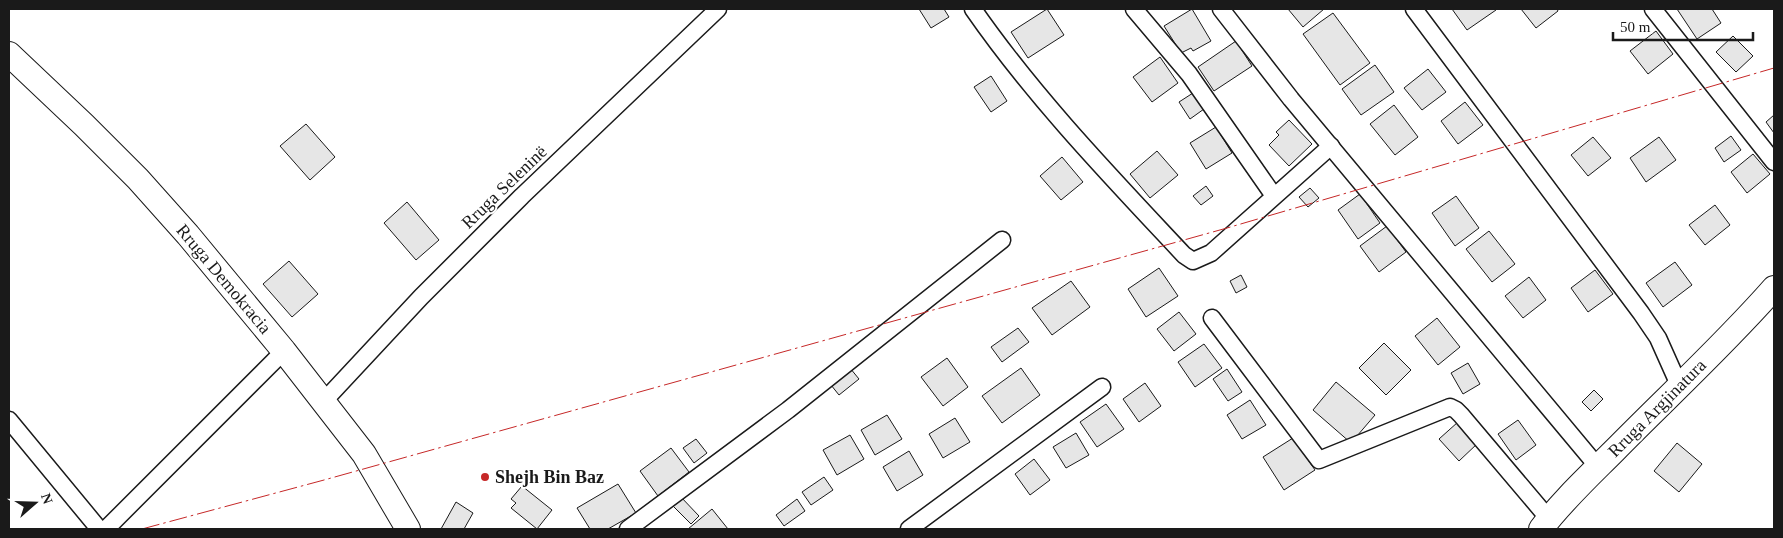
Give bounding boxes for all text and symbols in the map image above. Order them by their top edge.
scale bar [1613,10,1753,42]
text: 50 m [1620,19,1651,35]
street label: Rruga Seleninë [457,141,551,233]
street label: Rruga Demokracia [172,220,276,338]
street label: Rruga Argjinatura [1604,355,1710,461]
place label: Shejh Bin Baz [495,467,604,487]
marker: Shejh Bin Baz [479,471,491,483]
north arrow [10,478,60,528]
text: N [38,491,56,506]

